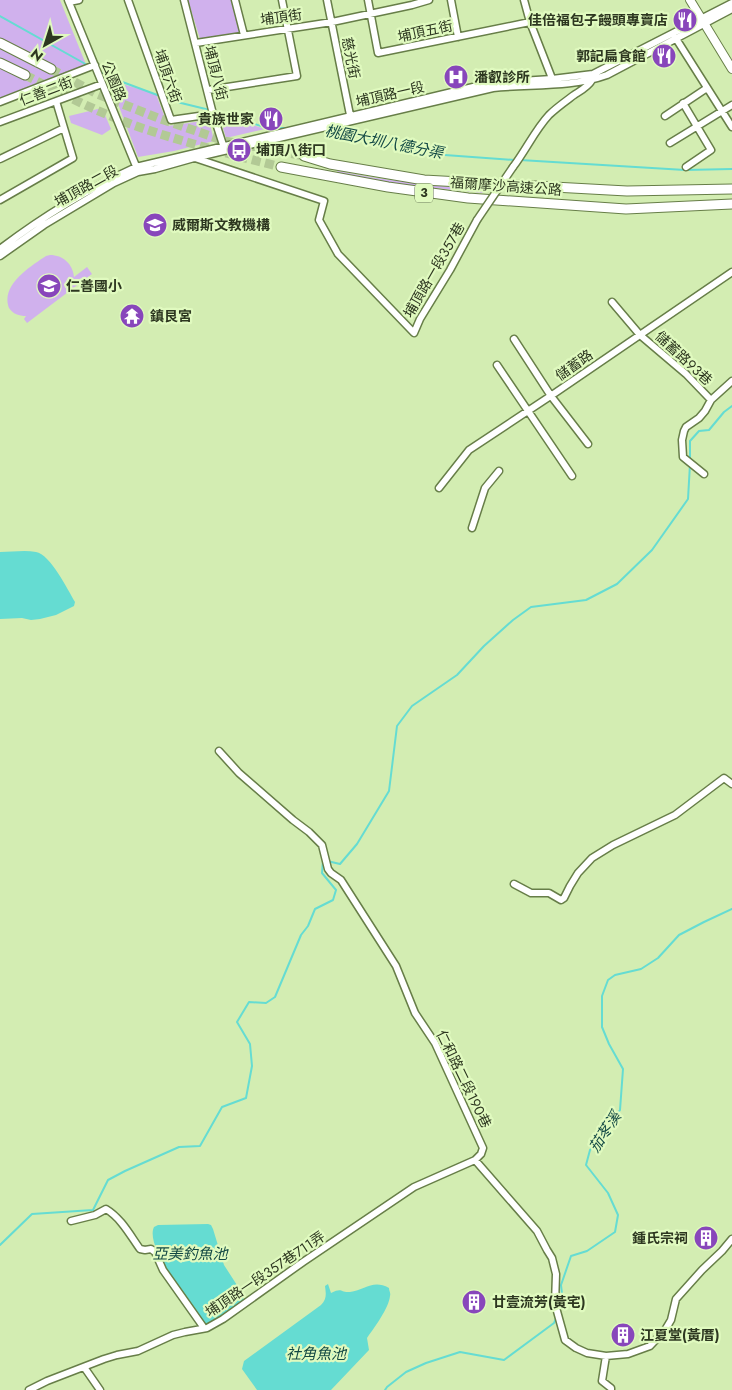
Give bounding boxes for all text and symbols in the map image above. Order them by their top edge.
street label: 埔頂街 [259,4,303,30]
restaurant icon: 佳倍福包子饅頭專賣店 [672,7,698,33]
place label: 佳倍福包子饅頭專賣店 [528,10,668,30]
street label: 埔頂五街 [396,15,454,47]
north arrow [20,20,70,70]
street label: 慈光街 [337,35,365,81]
street label: 埔頂八街 [200,43,232,103]
restaurant icon: 郭記扁食館 [651,43,677,69]
text: N [26,44,47,66]
street label: 埔頂六街 [149,46,187,106]
place label: 郭記扁食館 [576,46,646,66]
street label: 公園路 [97,58,131,104]
hospital icon: 潘叡診所 [443,64,469,90]
place label: 潘叡診所 [474,67,530,87]
street label: 仁善二街 [16,72,76,110]
street label: 埔頂路一段 [354,76,426,112]
restaurant icon: 貴族世家 [258,106,284,132]
place label: 貴族世家 [198,109,254,129]
water label: 桃園大圳八德分渠 [323,120,447,165]
bus stop icon: 埔頂八街口 [226,137,252,163]
place label: 埔頂八街口 [256,140,326,160]
street label: 埔頂路二段 [51,160,121,212]
street label: 福爾摩沙高速公路 [449,172,563,200]
road number: 3 [415,184,433,202]
school or university icon: 威爾斯文教機構 [142,212,168,238]
place label: 威爾斯文教機構 [172,215,270,235]
street label: 埔頂路一段357巷 [399,219,469,321]
school or university icon: 仁善國小 [36,273,62,299]
place label: 仁善國小 [66,276,122,296]
temple icon: 鎮艮宮 [119,303,145,329]
place label: 鎮艮宮 [150,306,192,326]
street label: 儲蓄路93巷 [651,326,717,390]
street label: 儲蓄路 [551,345,597,385]
street label: 仁和路二段190巷 [432,1027,496,1131]
water label: 茄苳溪 [584,1105,628,1157]
building icon: 鍾氏宗祠 [693,1225,719,1251]
street label: 埔頂路一段357巷711弄 [201,1226,329,1322]
place label: 鍾氏宗祠 [632,1228,688,1248]
water label: 亞美釣魚池 [152,1243,229,1265]
building icon: 廿壹流芳(黃宅) [461,1289,487,1315]
place label: 廿壹流芳(黃宅) [492,1292,586,1312]
building icon: 江夏堂(黃厝) [610,1322,636,1348]
place label: 江夏堂(黃厝) [640,1325,720,1345]
water label: 社角魚池 [286,1343,348,1365]

